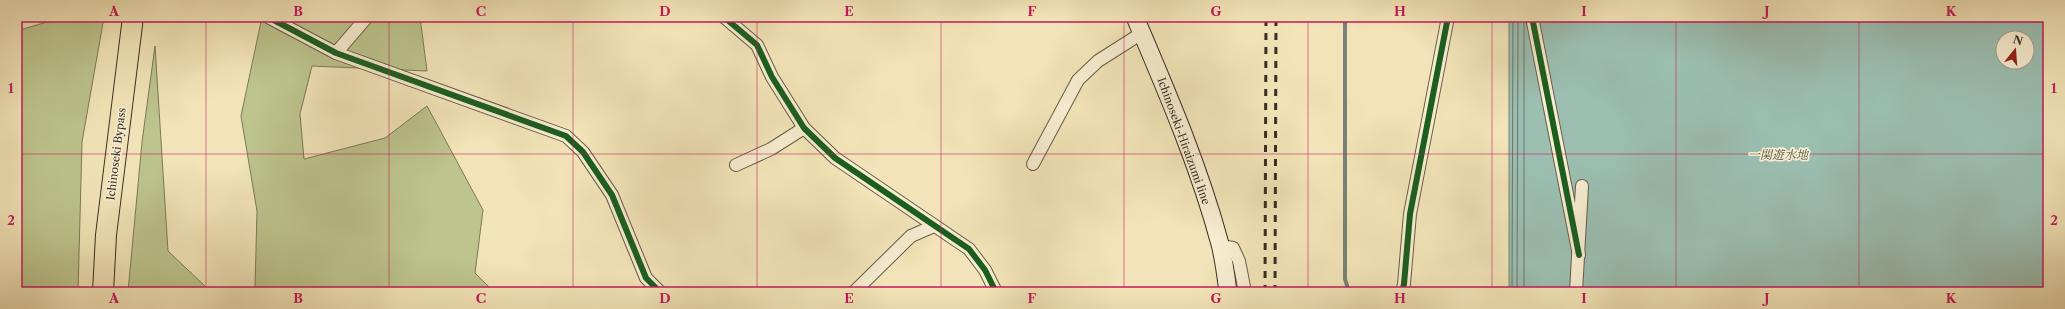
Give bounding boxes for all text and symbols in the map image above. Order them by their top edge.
text: A [108,3,120,19]
text: B [293,3,303,19]
text: C [476,3,486,19]
text: D [659,3,671,19]
text: E [844,3,854,19]
text: F [1028,3,1037,19]
text: G [1210,3,1222,19]
text: H [1394,3,1406,19]
text: I [1581,3,1587,19]
text: J [1762,3,1770,19]
text: K [1946,3,1957,19]
north arrow [1995,30,2035,70]
text: N [2011,32,2025,49]
street label: Ichinoseki-Hiraizumi line [1154,76,1214,206]
text: 1 [8,80,14,96]
text: 1 [2051,80,2057,96]
street label: Ichinoseki Bypass [103,107,129,201]
water label: 一関遊水地 [1748,147,1810,162]
text: 2 [7,212,15,228]
text: 2 [2050,212,2058,228]
text: A [108,290,120,306]
text: B [293,290,303,306]
text: C [476,290,486,306]
text: D [659,290,671,306]
text: E [844,290,854,306]
text: F [1028,290,1037,306]
text: G [1210,290,1222,306]
text: H [1394,290,1406,306]
text: I [1581,290,1587,306]
text: J [1762,290,1770,306]
text: K [1946,290,1957,306]

